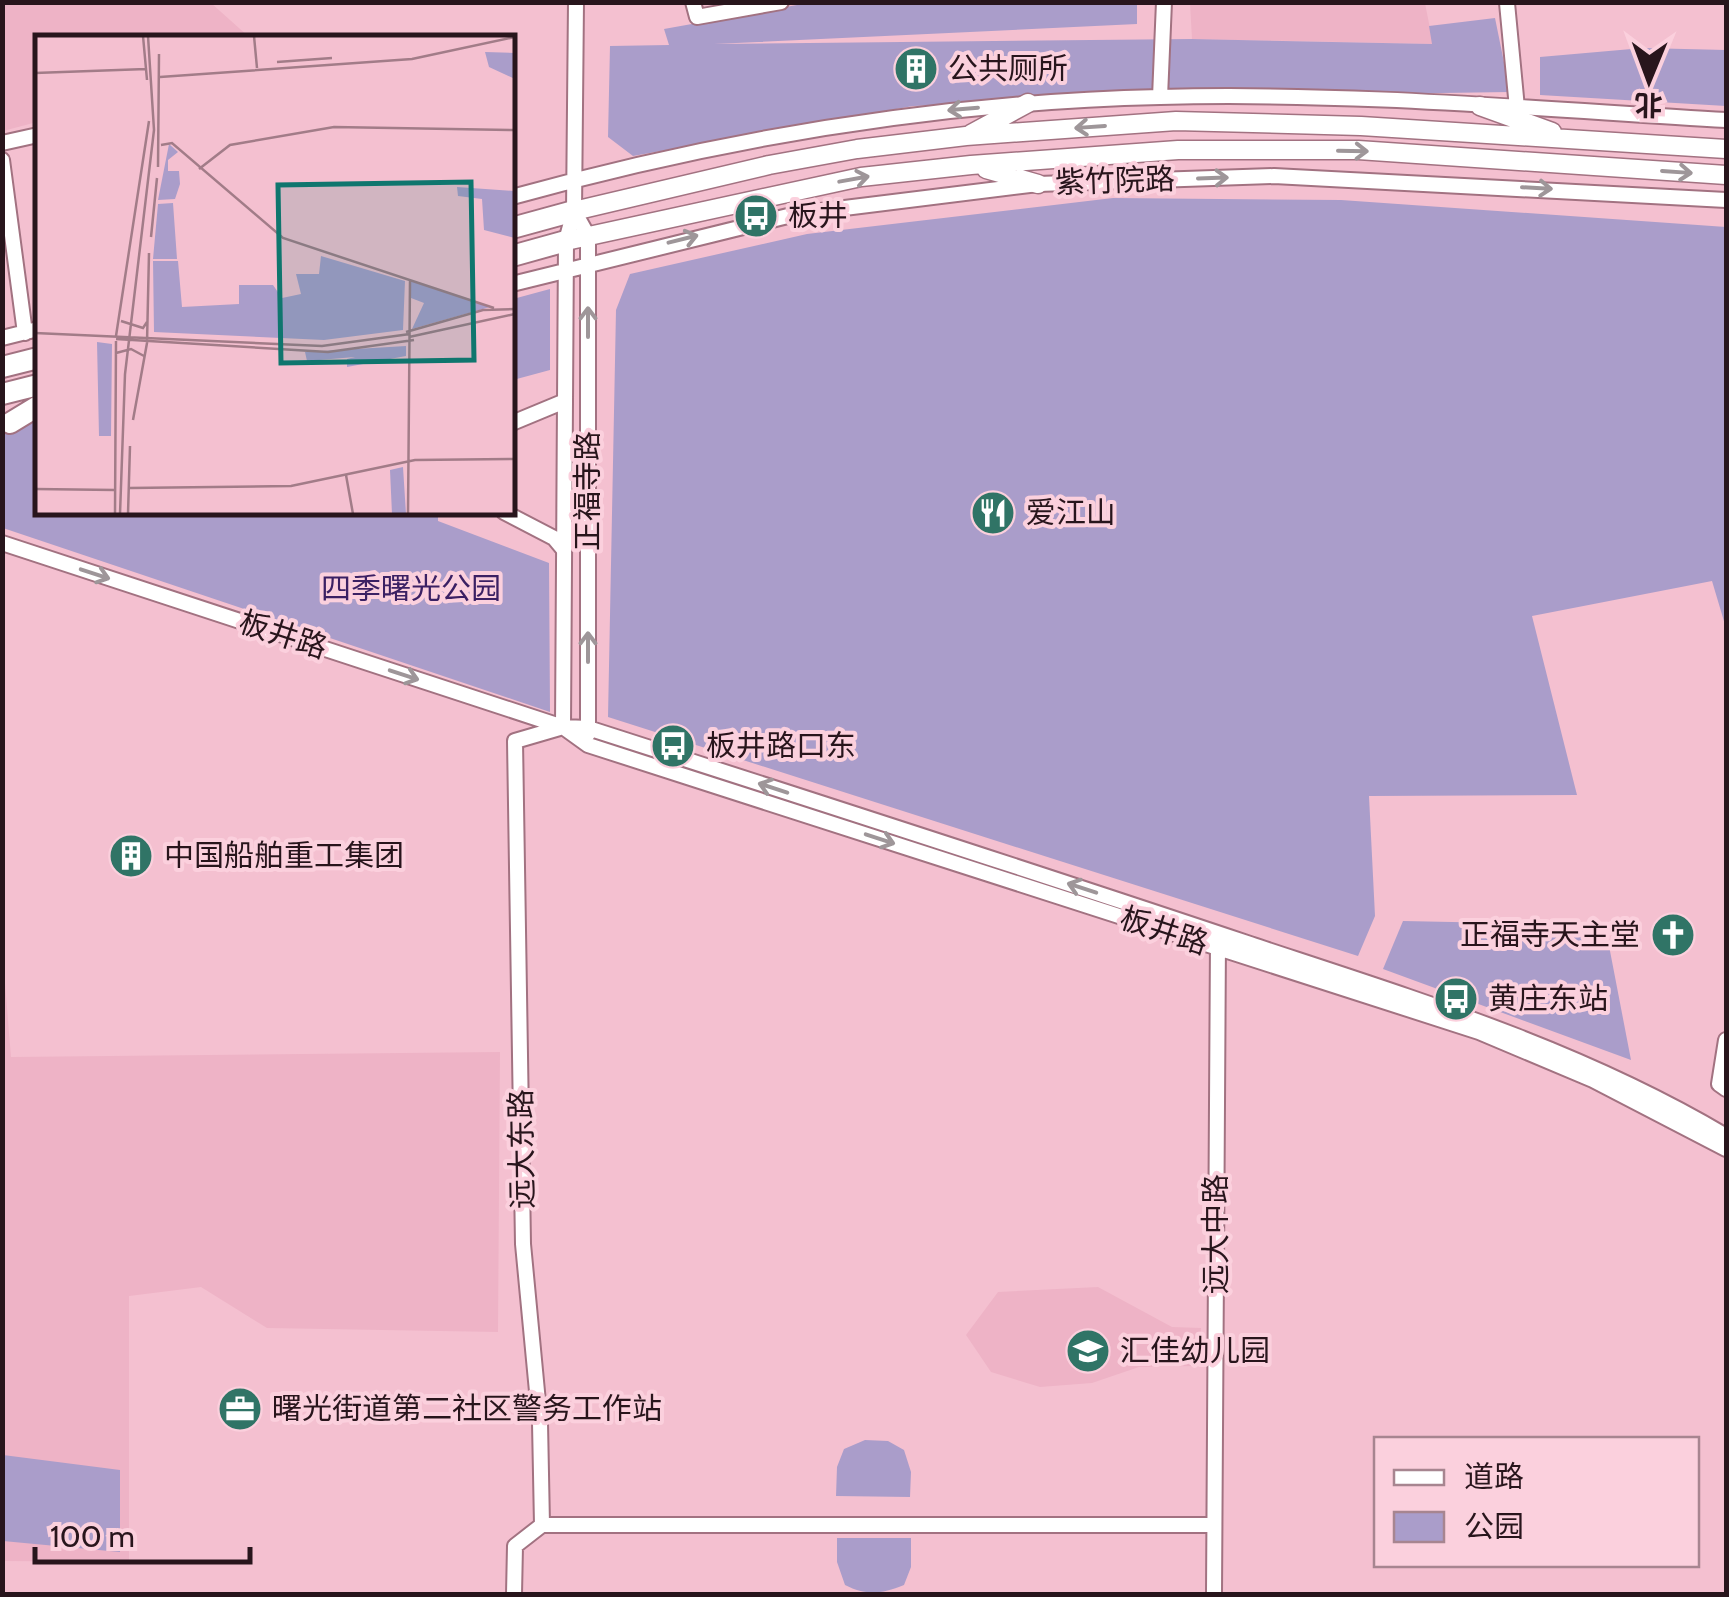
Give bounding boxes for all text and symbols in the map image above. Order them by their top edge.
north arrow [1599,30,1699,130]
inset map [35,35,515,515]
building icon: 公共厕所 [893,46,939,92]
place label: 公共厕所 [948,50,1068,87]
text: 北 [1634,88,1663,122]
one-way arrow [947,100,979,119]
one-way arrow [1074,118,1106,137]
one-way arrow [1336,141,1368,160]
street label: 紫竹院路 [1054,160,1176,201]
one-way arrow [1661,163,1693,182]
one-way arrow [1196,168,1228,187]
one-way arrow [838,169,870,188]
one-way arrow [1521,179,1553,198]
bus stop icon: 板井 [733,193,779,239]
place label: 板井 [788,197,848,234]
one-way arrow [667,229,698,248]
one-way arrow [578,307,598,340]
street label: 正福寺路 [569,431,606,551]
restaurant icon: 爱江山 [970,490,1016,536]
place label: 爱江山 [1026,494,1116,531]
one-way arrow [79,566,111,584]
park label: 四季曙光公园 [321,570,501,607]
street label: 板井路 [235,603,332,666]
one-way arrow [578,632,598,664]
one-way arrow [388,668,419,686]
bus stop icon: 板井路口东 [650,723,696,769]
place label: 板井路口东 [706,727,856,764]
one-way arrow [757,777,789,795]
one-way arrow [864,832,896,850]
building icon: 中国船舶重工集团 [108,833,154,879]
place label: 中国船舶重工集团 [164,837,404,874]
one-way arrow [1066,878,1098,896]
street label: 板井路 [1116,899,1213,962]
church icon: 正福寺天主堂 [1650,912,1696,958]
place label: 正福寺天主堂 [1460,916,1640,953]
bus stop icon: 黄庄东站 [1433,976,1479,1022]
place label: 黄庄东站 [1488,980,1608,1017]
street label: 远大东路 [502,1089,541,1209]
street label: 远大中路 [1197,1174,1234,1294]
school or university icon: 汇佳幼儿园 [1065,1328,1111,1374]
place label: 汇佳幼儿园 [1120,1332,1270,1369]
office icon: 曙光街道第二社区警务工作站 [217,1386,263,1432]
place label: 曙光街道第二社区警务工作站 [272,1390,662,1427]
legend [1374,1437,1699,1567]
text: 道路 [1464,1458,1524,1495]
scale bar [35,1502,250,1564]
text: 公园 [1464,1508,1524,1545]
text: 100 m [50,1518,135,1555]

